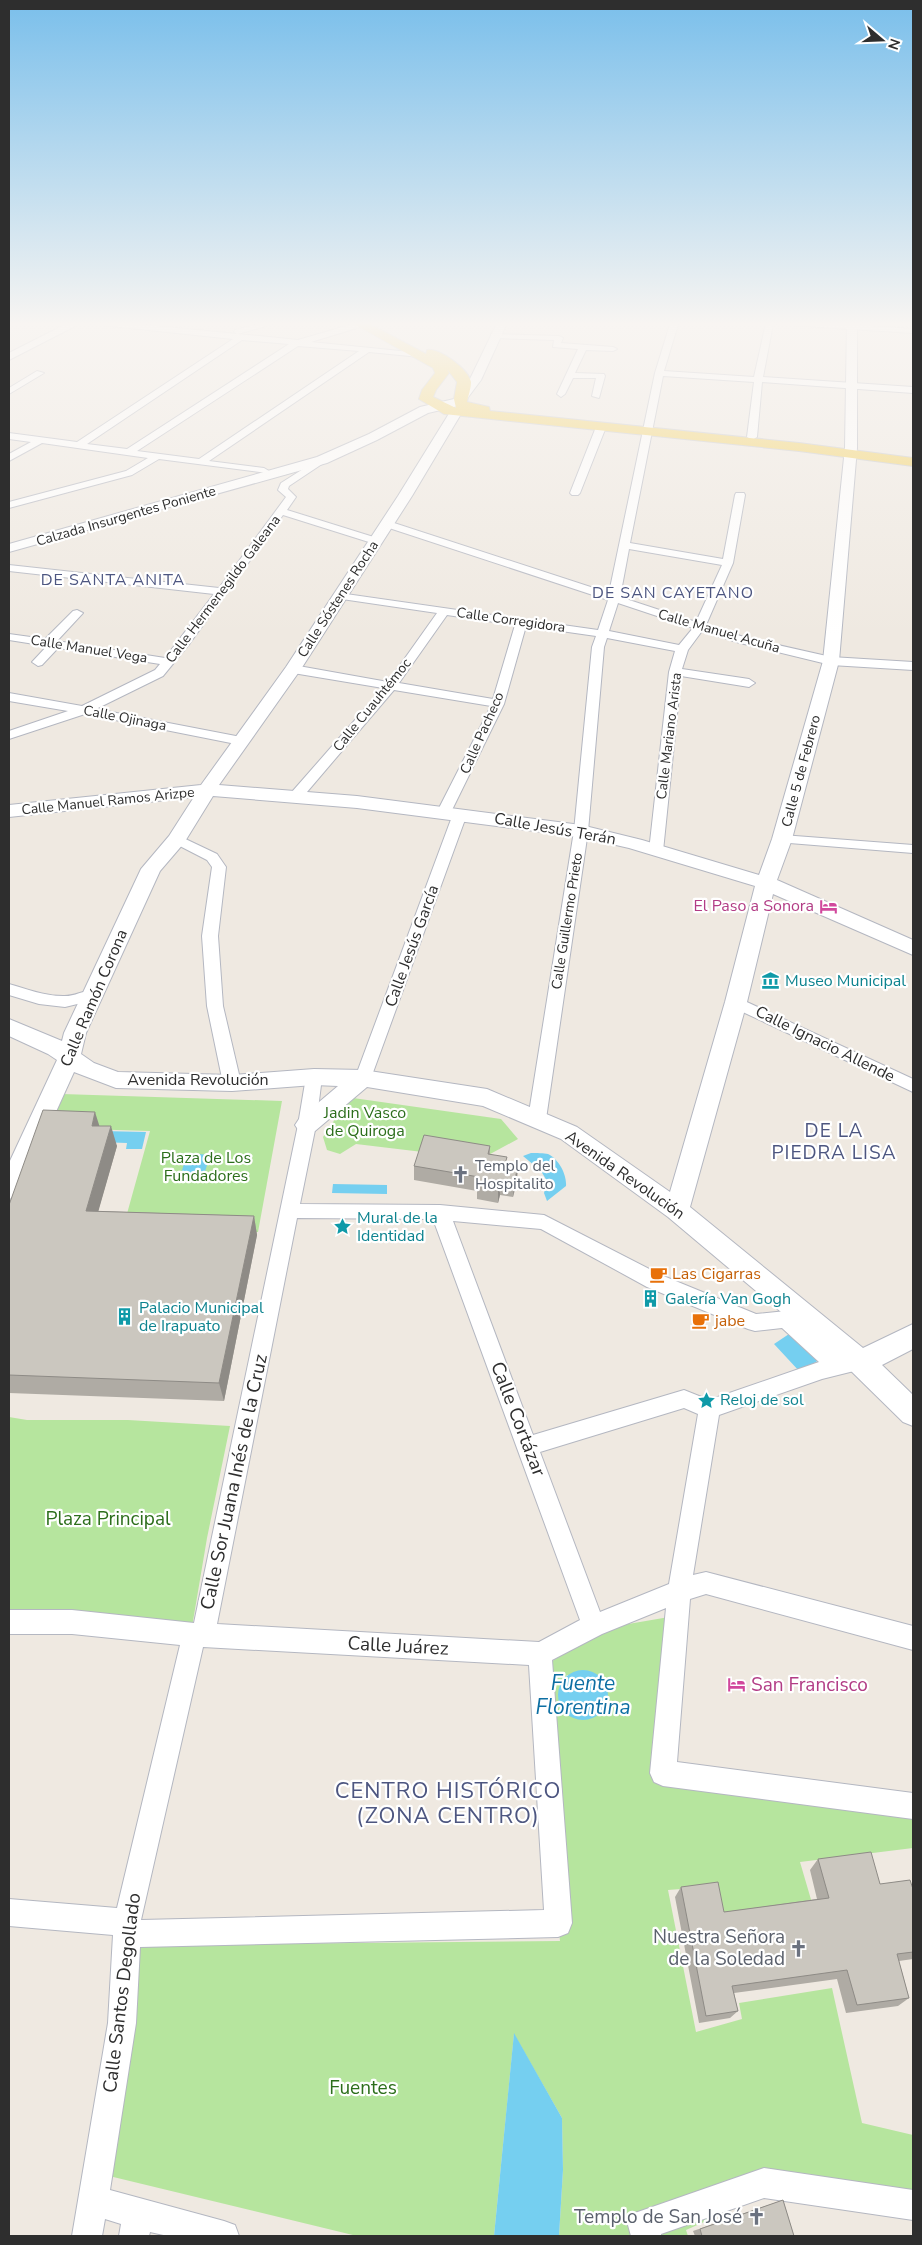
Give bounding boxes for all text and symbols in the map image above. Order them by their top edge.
north arrow [857,15,907,65]
text: N [883,36,905,52]
street label: Calzada Insurgentes Poniente [34,481,218,551]
street label: Calle Hermenegildo Galeana [161,511,285,667]
street label: Calle Sóstenes Rocha [293,537,383,661]
district label: DE SANTA ANITA [41,569,185,591]
district label: DE SAN CAYETANO [592,582,754,604]
street label: Calle Corregidora [455,603,567,637]
street label: Calle Manuel Acuña [656,604,782,658]
street label: Calle Manuel Vega [29,630,149,668]
street label: Calle Cuauhtémoc [329,654,416,756]
street label: Calle Mariano Arista [652,671,686,801]
street label: Calle Pacheco [455,689,509,777]
street label: Calle Ojinaga [82,701,168,735]
street label: Calle 5 de Febrero [777,713,825,829]
street label: Calle Manuel Ramos Arizpe [21,782,195,820]
street label: Calle Jesús Terán [492,807,618,851]
street label: Calle Guillermo Prieto [547,851,587,991]
street label: Calle Jesús García [380,882,444,1010]
place label: El Paso a Sonora [693,895,814,917]
hotel icon: El Paso a Sonora [818,896,838,916]
street label: Calle Ramón Corona [55,926,133,1070]
place label: Museo Municipal [785,970,906,992]
museum icon: Museo Municipal [761,971,781,991]
street label: Calle Ignacio Allende [752,1001,898,1087]
street label: Avenida Revolución [127,1069,269,1091]
park label: Jadin Vasco de Quiroga [323,1102,406,1142]
district label: DE LA PIEDRA LISA [772,1118,896,1166]
street label: Avenida Revolución [561,1125,689,1225]
park label: Plaza de Los Fundadores [161,1147,251,1187]
place label: Templo del Hospitalito [475,1155,555,1195]
church icon: Templo del Hospitalito [451,1165,471,1185]
place label: Mural de la Identidad [357,1207,438,1247]
place icon: Mural de la Identidad [333,1217,353,1237]
place label: Las Cigarras [672,1263,761,1285]
cafe icon: Las Cigarras [648,1264,668,1284]
place label: Galería Van Gogh [665,1288,791,1310]
building icon: Galería Van Gogh [641,1289,661,1309]
place label: Palacio Municipal de Irapuato [139,1297,264,1337]
building icon: Palacio Municipal de Irapuato [115,1307,135,1327]
place label: jabe [714,1310,745,1332]
cafe icon: jabe [691,1311,711,1331]
street label: Calle Sor Juana Inés de la Cruz [194,1352,274,1612]
street label: Calle Cortázar [484,1358,552,1480]
place label: Reloj de sol [720,1389,804,1411]
place icon: Reloj de sol [696,1390,716,1410]
park label: Plaza Principal [45,1506,171,1532]
street label: Calle Juárez [347,1630,449,1662]
water label: Fuente Florentina [535,1669,631,1721]
place label: San Francisco [751,1672,868,1698]
hotel icon: San Francisco [727,1675,747,1695]
district label: CENTRO HISTÓRICO (ZONA CENTRO) [335,1776,561,1831]
street label: Calle Santos Degollado [97,1892,147,2094]
place label: Nuestra Señora de la Soledad [653,1924,785,1972]
church icon: Nuestra Señora de la Soledad [789,1938,809,1958]
park label: Fuentes [329,2075,397,2101]
place label: Templo de San José [574,2204,742,2230]
church icon: Templo de San José [746,2207,766,2227]

